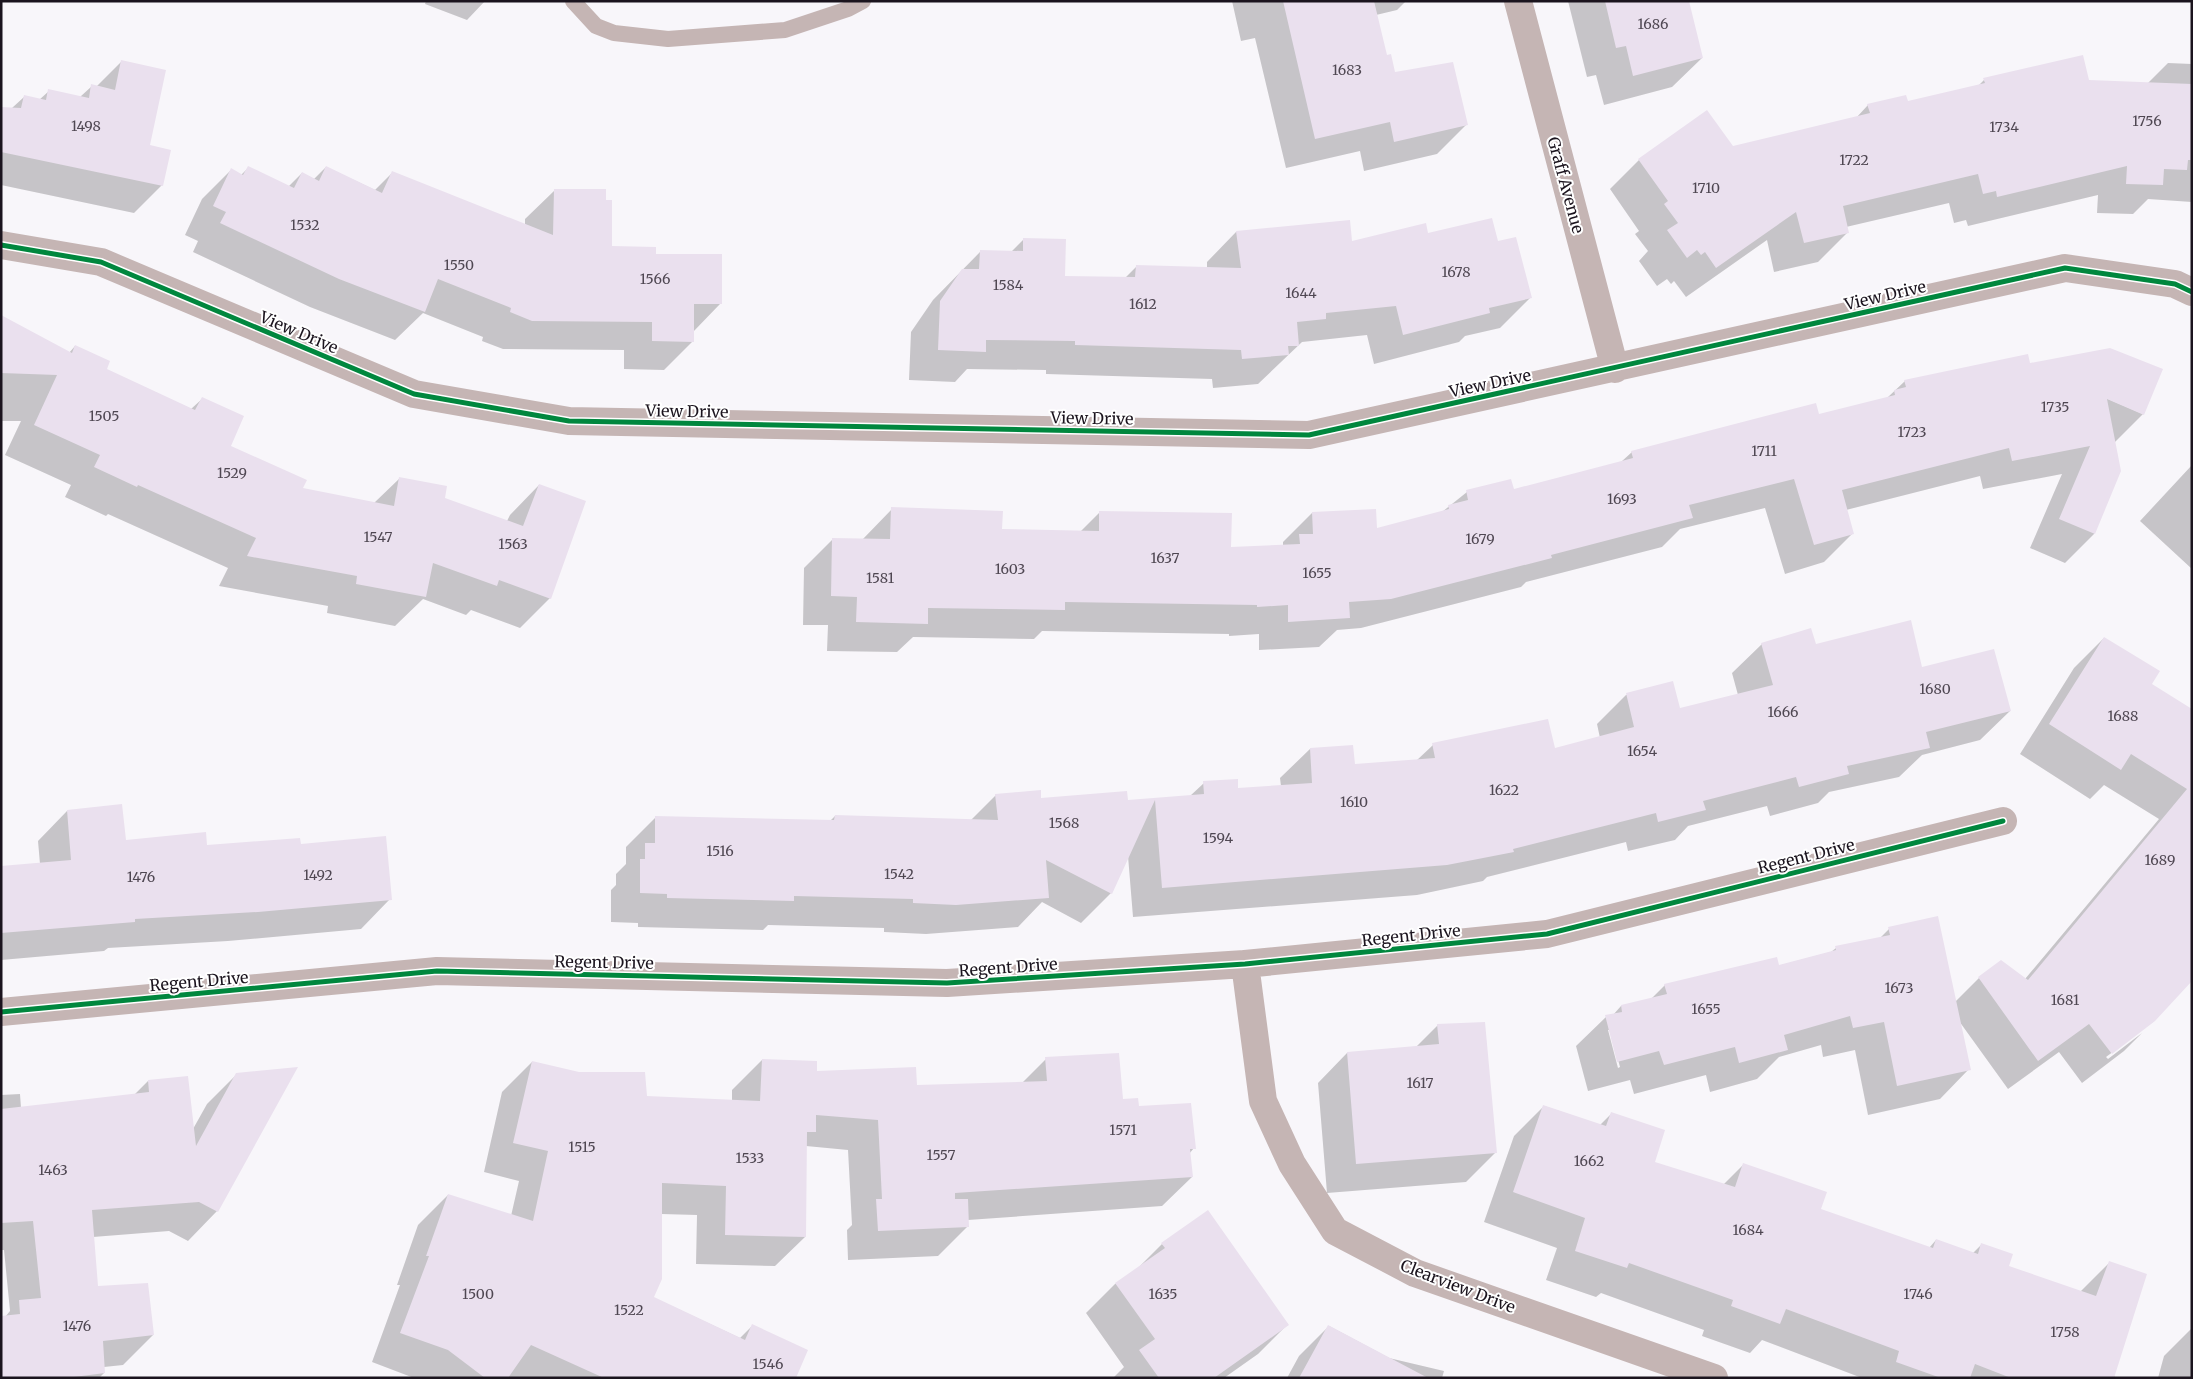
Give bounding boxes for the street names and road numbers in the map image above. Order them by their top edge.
street label: Graff Avenue [1544,135,1588,235]
street label: View Drive [1841,276,1928,314]
street label: View Drive [256,306,341,357]
street label: View Drive [1446,365,1533,402]
street label: View Drive [644,400,729,422]
street label: View Drive [1049,407,1134,429]
street label: Regent Drive [1755,834,1857,878]
street label: Regent Drive [1361,920,1461,950]
street label: Regent Drive [554,951,654,973]
street label: Regent Drive [958,954,1058,980]
street label: Regent Drive [149,967,249,995]
street label: Clearview Drive [1398,1255,1518,1317]

